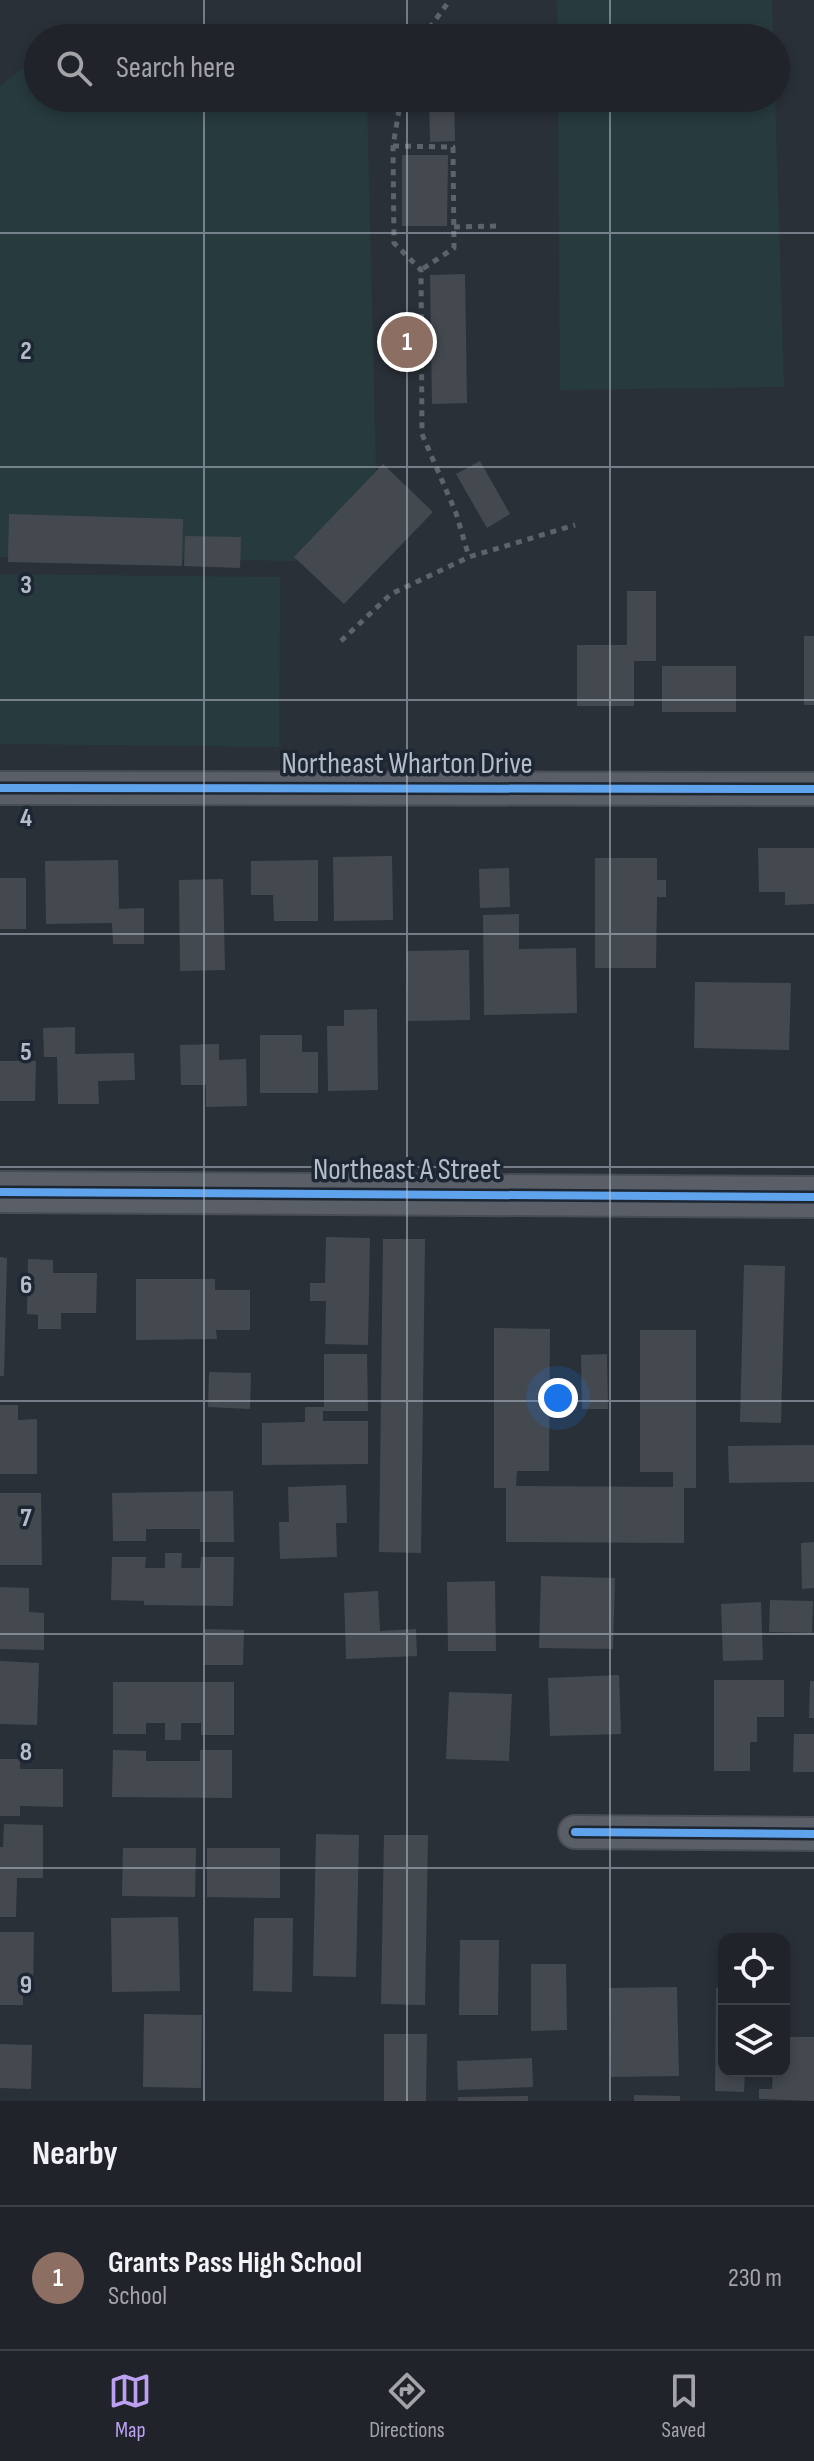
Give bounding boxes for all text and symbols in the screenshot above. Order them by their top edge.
search box [24,24,790,112]
icon: search [52,46,96,90]
text: Search here [116,50,235,86]
pin: 1 [381,312,433,372]
text: 2 [20,336,32,367]
text: 3 [20,570,32,601]
street label: Northeast Wharton Drive [281,746,533,782]
text: 4 [20,803,32,834]
text: 5 [20,1037,32,1068]
street label: Northeast A Street [313,1152,501,1188]
text: 6 [20,1270,32,1301]
your location [538,1378,578,1418]
text: 7 [20,1503,32,1534]
text: 8 [20,1737,32,1768]
map controls [718,1933,790,2077]
button: locate [718,1933,790,2005]
text: 9 [20,1970,32,2001]
button: layers [718,2005,790,2077]
text: Nearby [32,2133,118,2174]
text: Grants Pass High School [108,2245,362,2281]
text: 1 [53,2263,63,2294]
text: 230 m [728,2263,782,2294]
text: School [108,2281,167,2312]
tab: Map [108,2369,152,2444]
tab: Directions [369,2369,445,2444]
tab: Saved [662,2369,706,2444]

